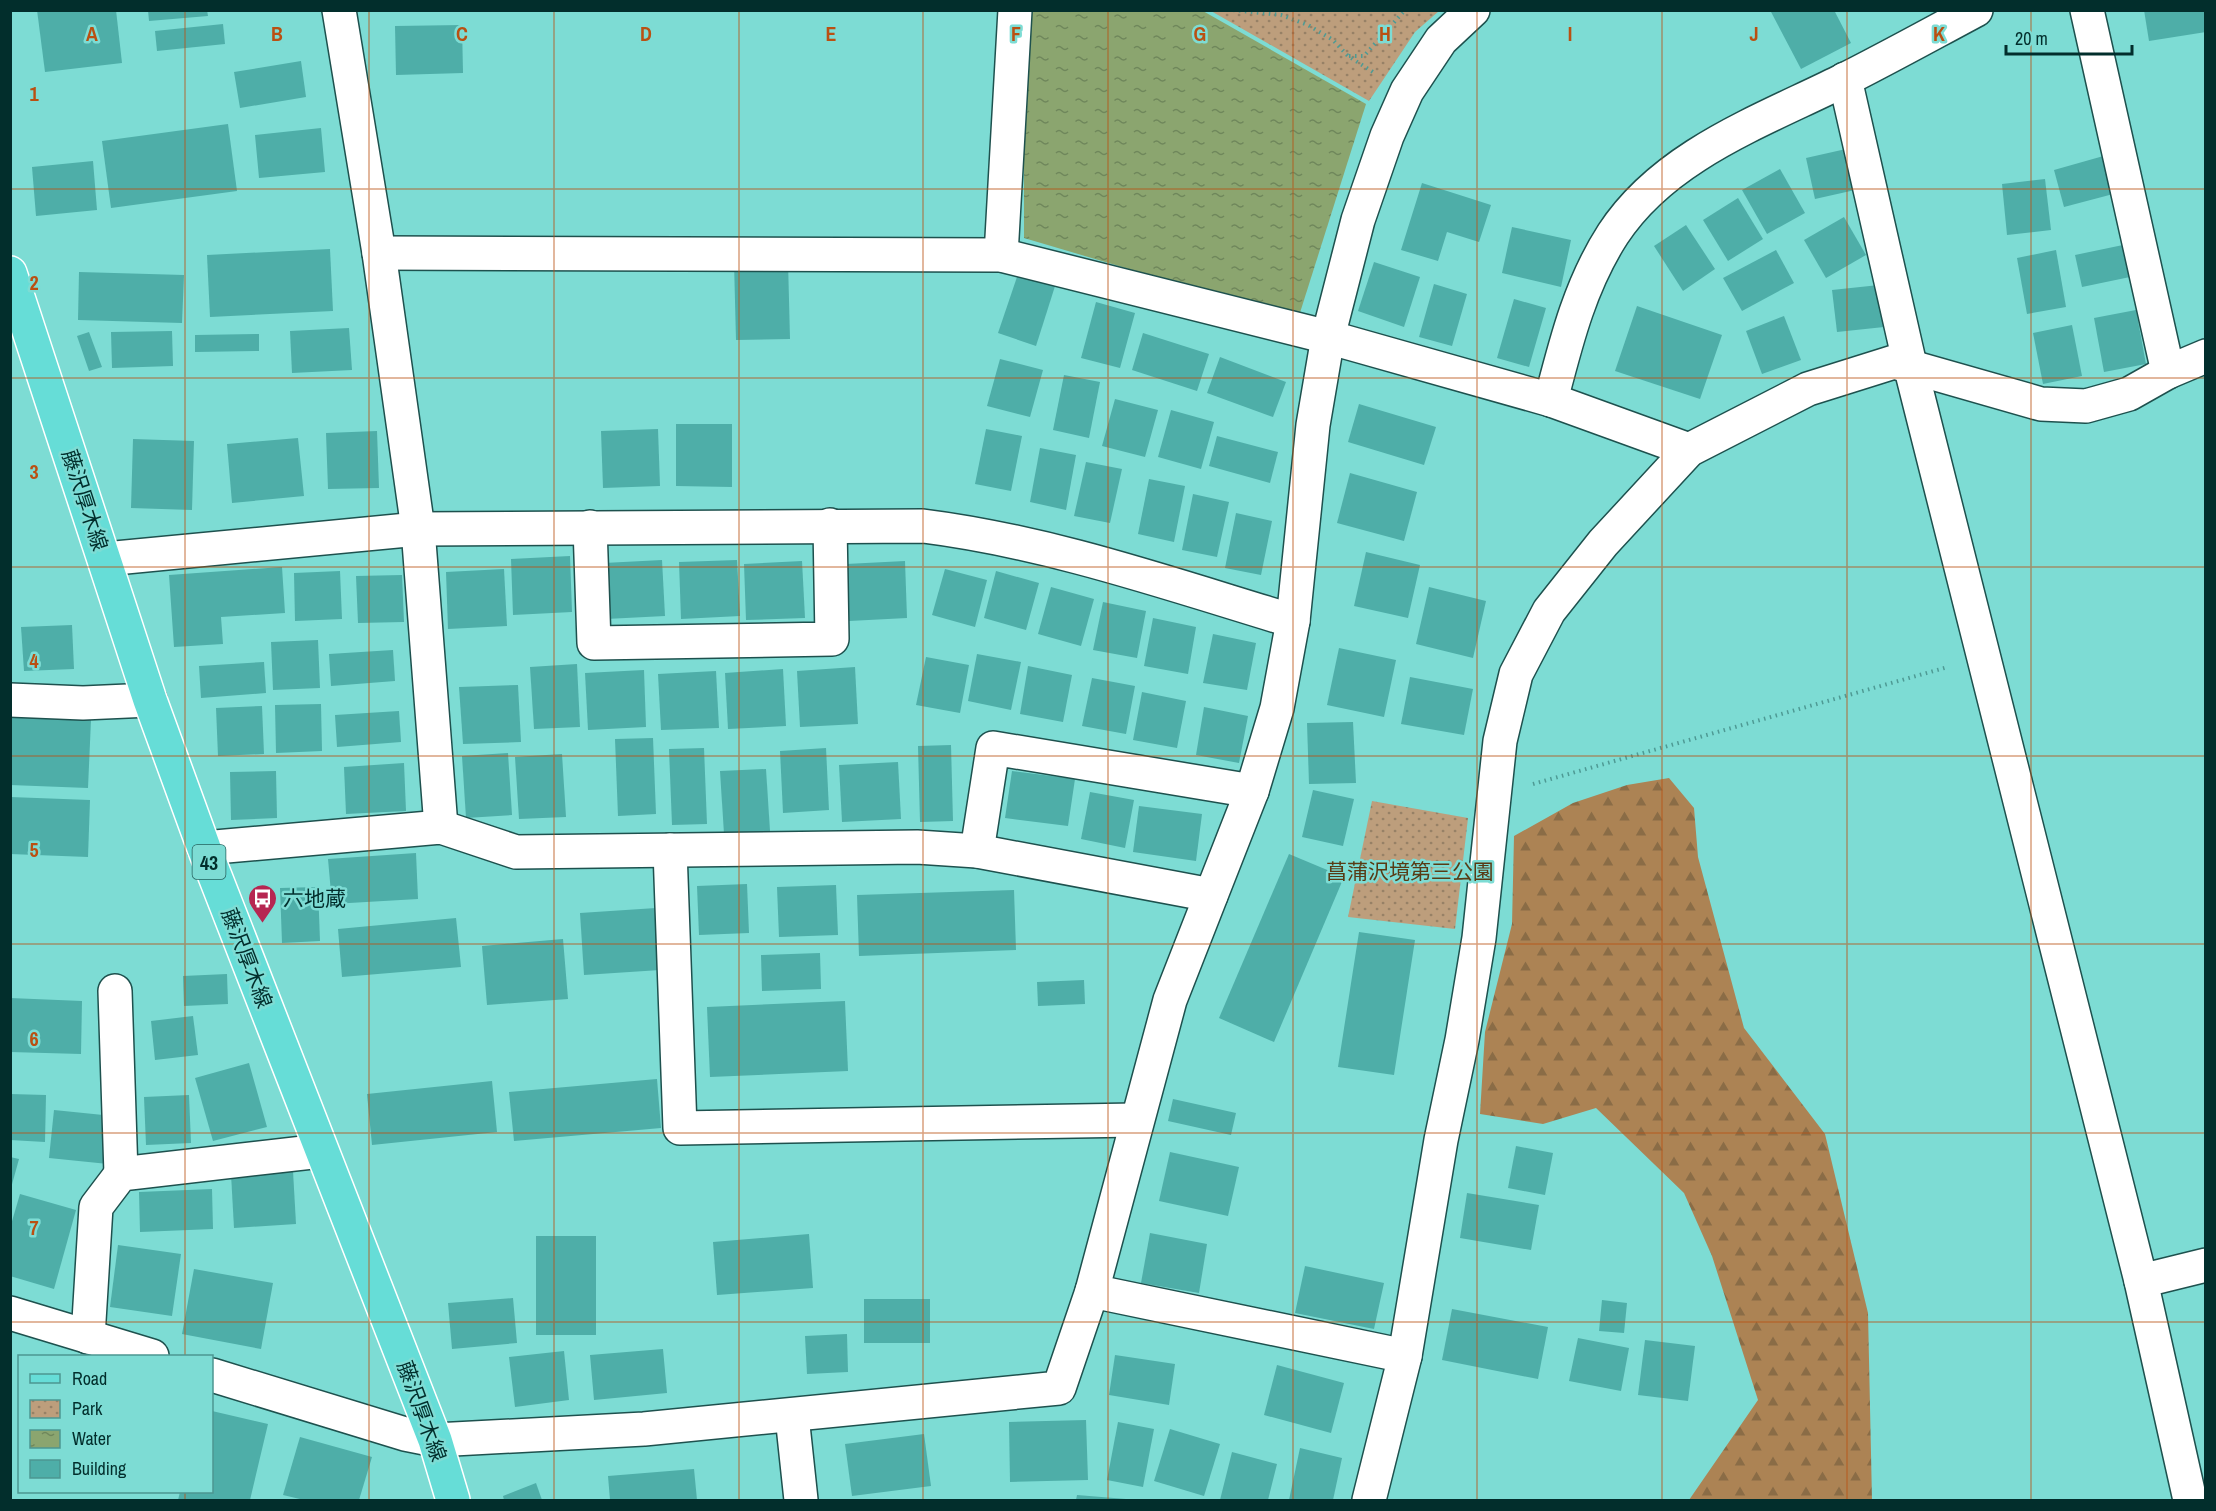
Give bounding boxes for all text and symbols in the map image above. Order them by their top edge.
scale bar [2006,18,2132,56]
text: A [86,20,98,47]
text: B [271,20,283,47]
text: C [456,20,468,47]
text: D [640,20,652,47]
text: E [826,20,837,47]
text: F [1011,20,1021,47]
text: G [1194,20,1206,47]
text: H [1379,20,1391,47]
text: I [1568,20,1572,47]
text: J [1749,20,1759,47]
text: K [1933,20,1945,47]
text: 20 m [2015,26,2048,51]
text: 1 [29,80,39,107]
text: 2 [29,269,39,296]
street label: 藤沢厚木線 [55,446,115,554]
text: 3 [29,458,39,485]
text: 4 [29,647,39,674]
text: 5 [29,836,39,863]
road number: 43 [192,845,226,879]
park label: 菖蒲沢境第三公園 [1326,857,1494,886]
bus stop icon: 六地蔵 [246,882,278,924]
place label: 六地蔵 [283,884,346,913]
street label: 藤沢厚木線 [215,904,279,1012]
text: 6 [29,1025,39,1052]
text: 7 [29,1214,39,1241]
legend [18,1355,213,1493]
street label: 藤沢厚木線 [390,1357,454,1465]
text: Road [72,1366,107,1391]
text: Park [72,1396,103,1421]
text: Water [72,1426,111,1451]
text: Building [72,1456,127,1481]

